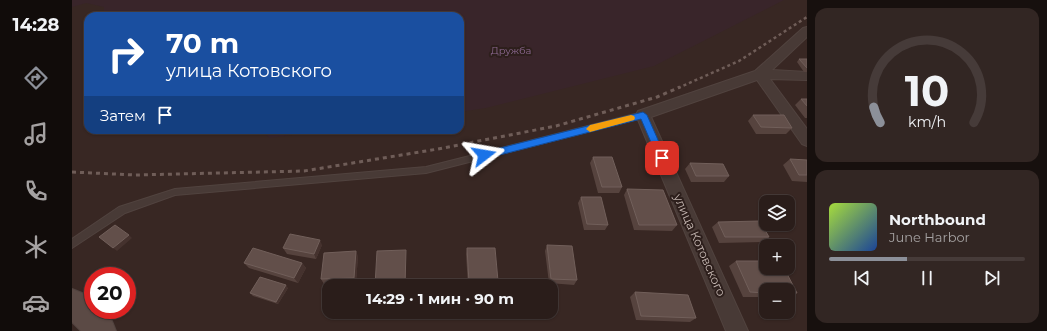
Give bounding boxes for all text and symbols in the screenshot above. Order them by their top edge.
text: 14:28 [13,14,59,36]
text: 70 m [166,26,239,60]
icon: right [100,28,152,80]
park label: Дружба [491,44,531,57]
text: улица Котовского [166,60,332,82]
icon: directions [22,64,50,92]
text: 10 [905,66,949,116]
icon: arrive [154,104,176,126]
text: Затем [100,106,146,125]
text: km/h [908,112,946,130]
icon: music [22,120,50,148]
position arrow [463,134,505,176]
pin [645,141,679,175]
icon: arrive [651,147,673,169]
icon: phone [22,177,50,205]
street label: улица Котовского [670,191,729,299]
map controls [759,195,795,319]
button: layers [759,195,795,231]
text: Northbound [889,210,986,229]
text: June Harbor [889,229,970,245]
icon: climate [22,233,50,261]
button: + [759,239,795,275]
speed limit sign: 20 [84,267,136,319]
icon: previous [851,267,873,289]
icon: pause [916,267,938,289]
icon: next [981,267,1003,289]
button: − [759,283,795,319]
icon: car [22,289,50,317]
text: 14:29 · 1 мин · 90 m [366,289,514,308]

